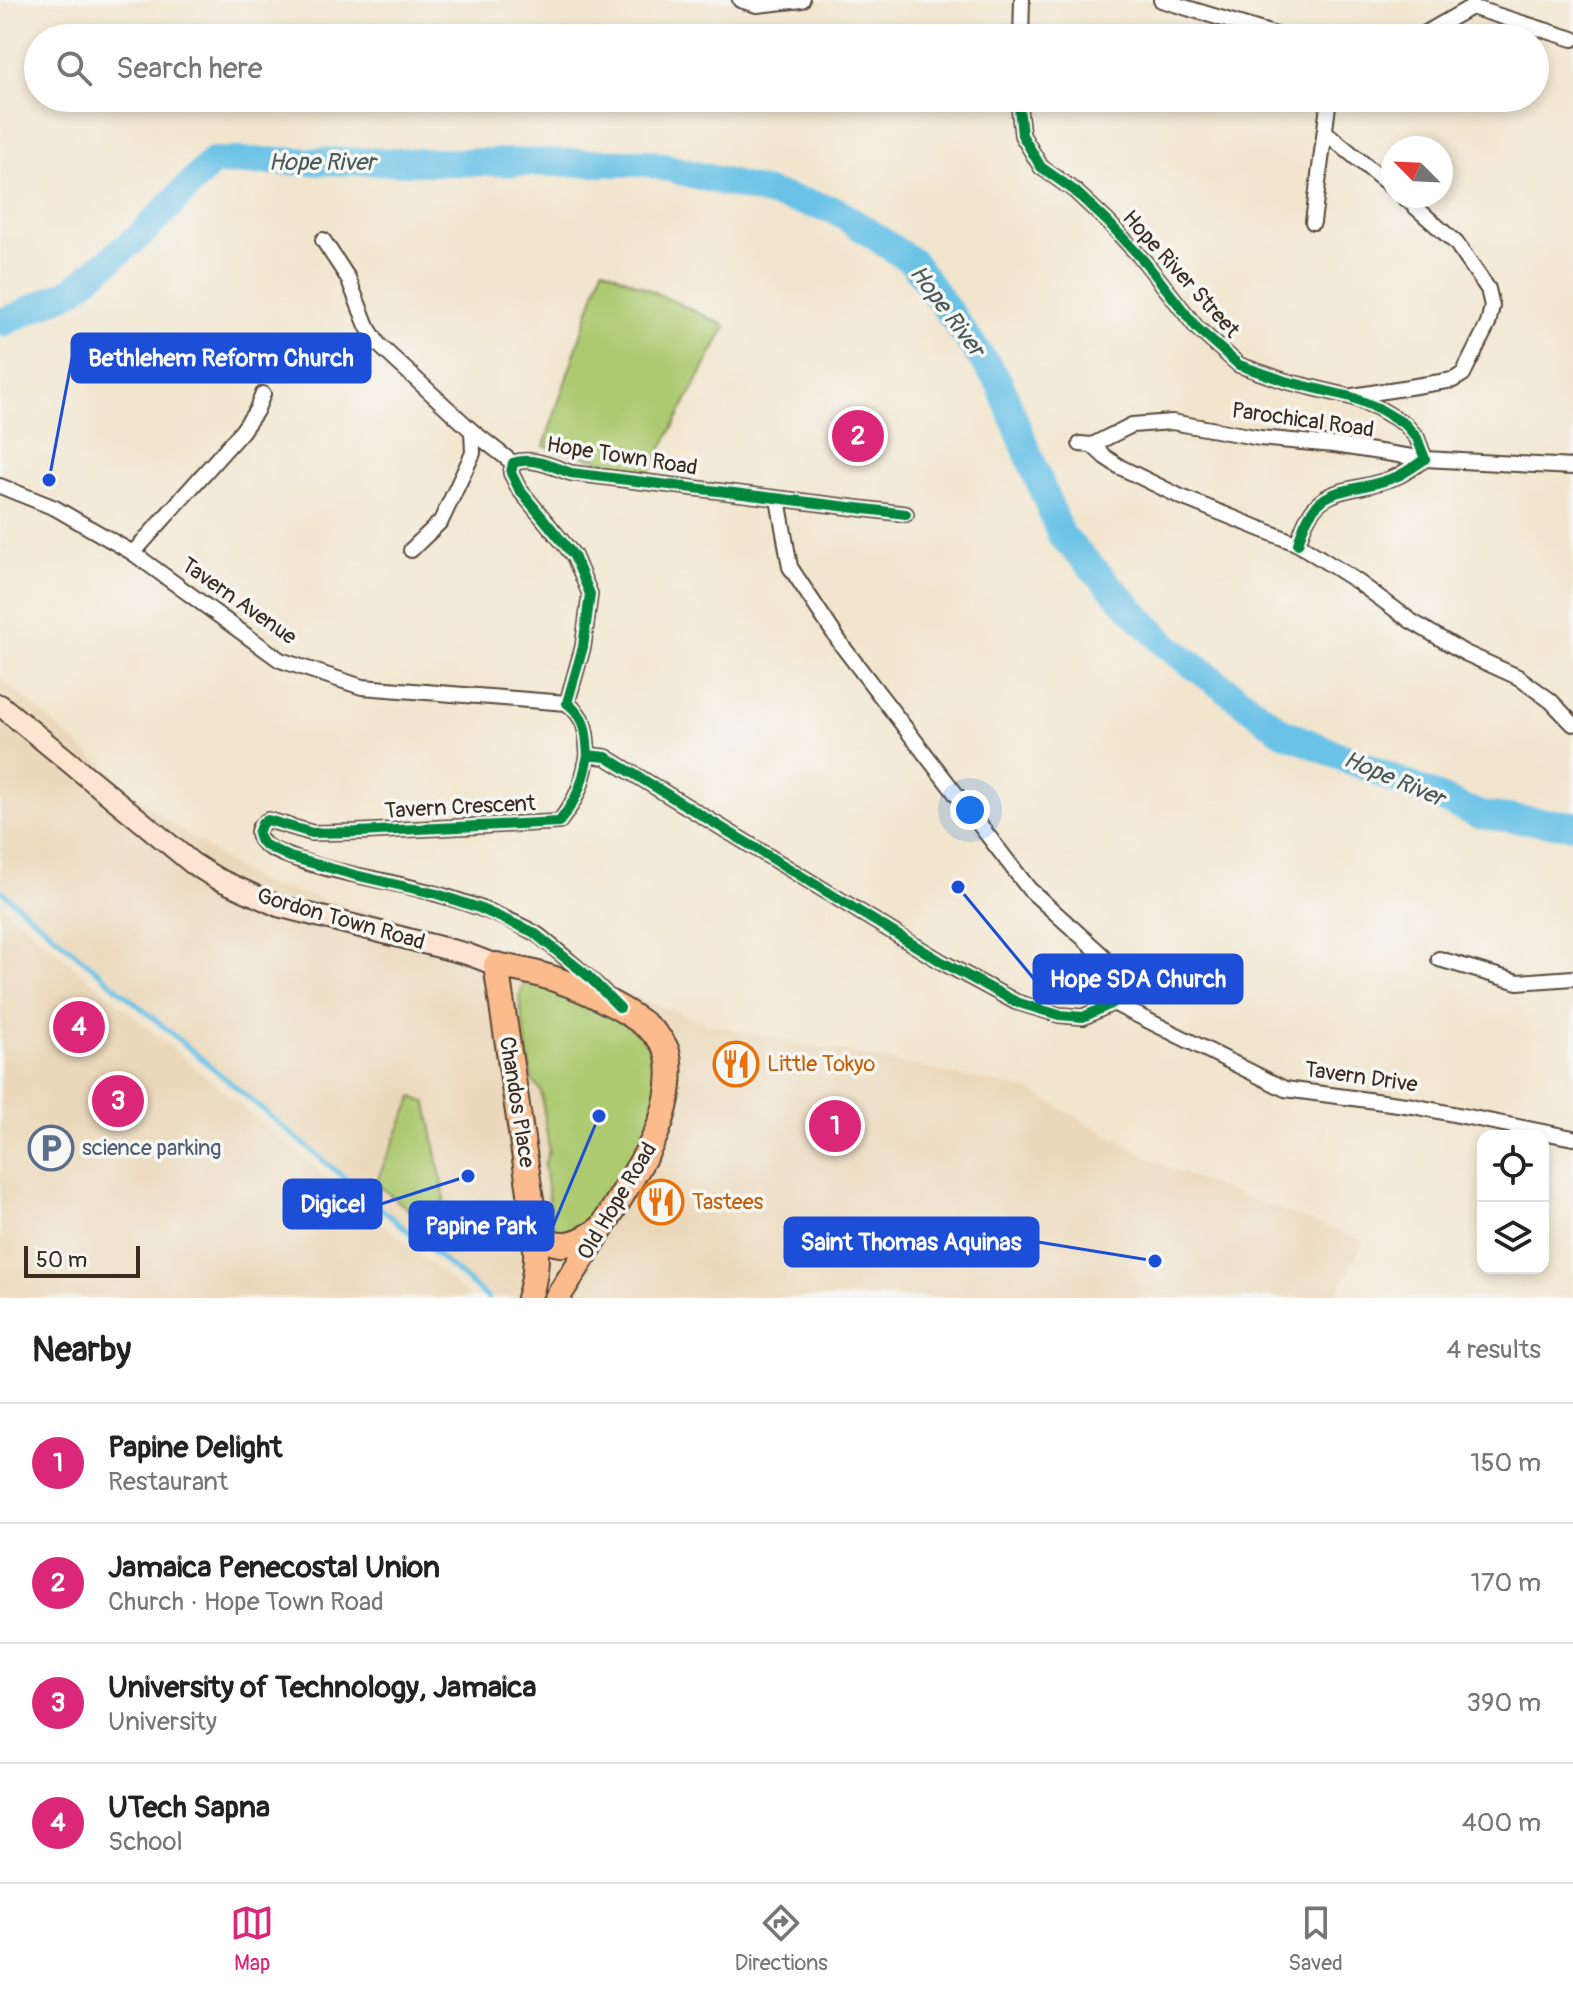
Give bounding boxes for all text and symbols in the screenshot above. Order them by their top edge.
search box [24,24,1549,112]
icon: search [52,46,96,90]
text: Search here [116,50,263,87]
north arrow [1381,136,1453,208]
water label: Hope River [269,148,379,177]
street label: Hope River Street [1116,204,1246,344]
water label: Hope River [903,260,993,365]
callout: Bethlehem Reform Church [72,334,370,382]
text: Bethlehem Reform Church [88,344,354,373]
street label: Parochical Road [1230,396,1376,444]
pin: 2 [832,406,884,466]
street label: Hope Town Road [545,430,699,482]
street label: Tavern Avenue [176,551,302,651]
water label: Hope River [1339,745,1452,815]
street label: Tavern Crescent [384,789,536,825]
your location [950,790,990,830]
street label: Gordon Town Road [254,882,428,956]
callout: Hope SDA Church [1034,955,1242,1003]
text: Hope SDA Church [1050,965,1226,994]
pin: 4 [53,997,105,1057]
street label: Chandos Place [493,1034,541,1170]
restaurant icon: Little Tokyo [712,1040,760,1088]
place label: Little Tokyo [767,1050,876,1078]
street label: Tavern Drive [1303,1055,1420,1099]
pin: 3 [92,1071,144,1131]
pin: 1 [809,1096,861,1156]
parking icon: science parking [27,1124,75,1172]
map controls [1477,1130,1549,1274]
button: locate [1477,1130,1549,1202]
place label: science parking [82,1134,221,1162]
street label: Old Hope Road [571,1137,663,1265]
restaurant icon: Tastees [637,1178,685,1226]
callout: Digicel [284,1180,381,1228]
place label: Tastees [692,1188,764,1216]
text: Digicel [300,1190,366,1219]
callout: Papine Park [410,1202,553,1250]
button: layers [1477,1202,1549,1274]
text: Papine Park [425,1212,538,1241]
callout: Saint Thomas Aquinas [785,1218,1038,1266]
text: Saint Thomas Aquinas [801,1228,1022,1257]
scale bar [24,1242,140,1278]
text: 50 m [36,1246,87,1274]
text: Nearby [32,1329,131,1372]
text: 4 results [1446,1334,1541,1366]
text: Papine Delight [108,1429,282,1466]
text: 1 [53,1447,63,1479]
text: 150 m [1470,1447,1541,1479]
text: Restaurant [108,1466,228,1498]
text: Jamaica Penecostal Union [108,1549,440,1586]
text: 2 [51,1567,65,1599]
text: 170 m [1471,1567,1541,1599]
text: Church · Hope Town Road [108,1586,384,1618]
text: University of Technology, Jamaica [108,1669,536,1706]
text: 3 [51,1687,65,1719]
text: 390 m [1467,1687,1541,1719]
text: University [108,1706,217,1738]
text: UTech Sapna [108,1789,270,1826]
text: 4 [50,1807,66,1839]
text: 400 m [1462,1807,1541,1839]
text: School [108,1826,183,1858]
tab: Map [230,1901,274,1977]
tab: Directions [735,1901,828,1977]
tab: Saved [1288,1901,1343,1977]

